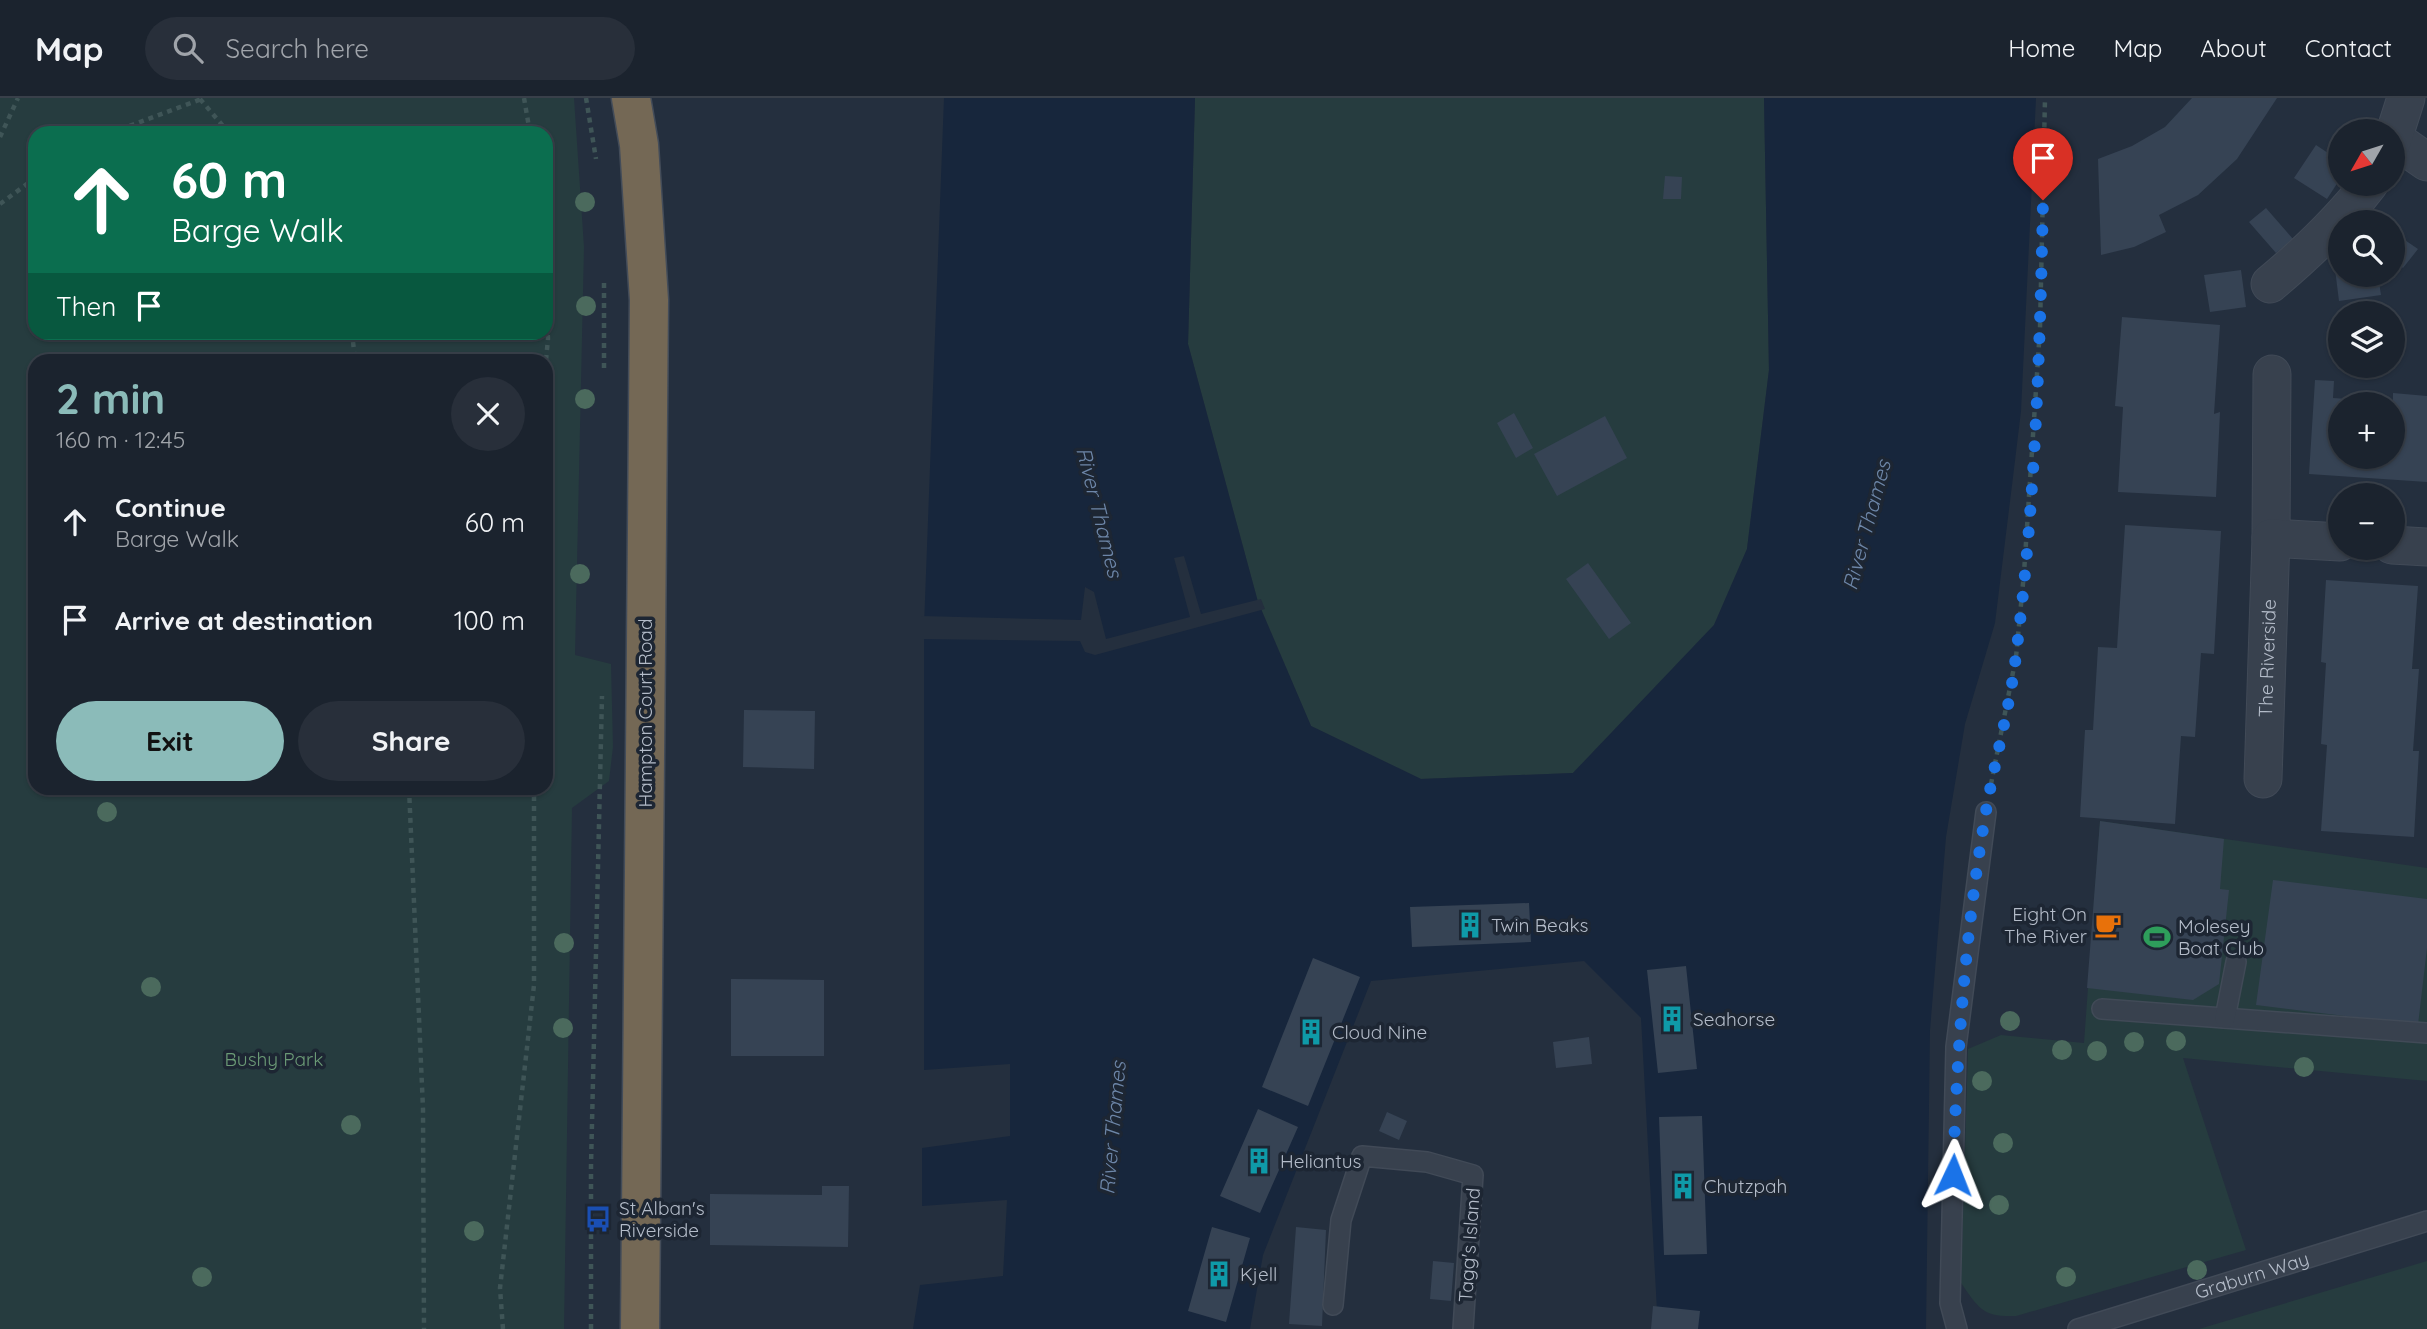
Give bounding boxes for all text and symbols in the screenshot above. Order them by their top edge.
search box [145,17,635,80]
text: Map [35,28,103,69]
icon: search [169,29,207,67]
text: Search here [225,32,369,65]
text: Home [2008,33,2075,63]
text: Map [2113,33,2162,63]
text: About [2200,33,2267,63]
text: Contact [2305,33,2392,63]
north arrow [2328,119,2404,196]
map controls [2328,119,2405,560]
pin [2013,128,2073,200]
icon: arrive [2024,139,2062,177]
text: 60 m [171,149,287,210]
icon: ahead [56,154,147,245]
text: Barge Walk [171,210,344,250]
button: search [2328,210,2405,287]
icon: arrive [130,287,168,325]
text: Then [56,290,116,323]
button: layers [2328,301,2405,378]
text: 2 min [56,372,165,425]
button: close [451,377,525,451]
button: + [2328,392,2405,469]
text: 160 m · 12:45 [56,425,185,454]
water label: River Thames [1071,444,1129,581]
water label: River Thames [1836,456,1896,593]
button: − [2328,483,2405,560]
text: Continue [115,491,226,524]
icon: ahead [56,503,94,541]
text: 60 m [465,506,525,539]
text: Barge Walk [115,524,239,553]
street label: The Riverside [2253,599,2281,718]
icon: arrive [56,601,94,639]
text: Arrive at destination [115,604,373,637]
text: 100 m [454,604,525,637]
street label: Hampton Court Road [633,619,657,807]
button: Exit [56,701,284,781]
button: Share [298,701,525,781]
place label: Eight On The River [2004,902,2088,948]
building icon: Twin Beaks [1455,910,1485,940]
cafe icon: Eight On The River [2093,910,2123,940]
place label: Twin Beaks [1491,913,1588,937]
place label: Molesey Boat Club [2178,914,2264,960]
sports icon: Molesey Boat Club [2142,922,2172,952]
building icon: Seahorse [1657,1004,1687,1034]
place label: Seahorse [1693,1007,1775,1031]
building icon: Cloud Nine [1296,1017,1326,1047]
place label: Cloud Nine [1332,1020,1427,1044]
park label: Bushy Park [225,1047,324,1071]
water label: River Thames [1093,1059,1131,1196]
position arrow [1916,1138,1990,1212]
building icon: Heliantus [1244,1146,1274,1176]
place label: Heliantus [1280,1149,1362,1173]
building icon: Chutzpah [1668,1171,1698,1201]
place label: Chutzpah [1704,1174,1787,1198]
street label: Tagg's Island [1453,1187,1485,1303]
place label: St Alban's Riverside [619,1196,705,1242]
bus stop icon: St Alban's Riverside [583,1204,613,1234]
street label: Graburn Way [2192,1246,2312,1304]
building icon: Kjell [1204,1259,1234,1289]
place label: Kjell [1240,1262,1277,1286]

